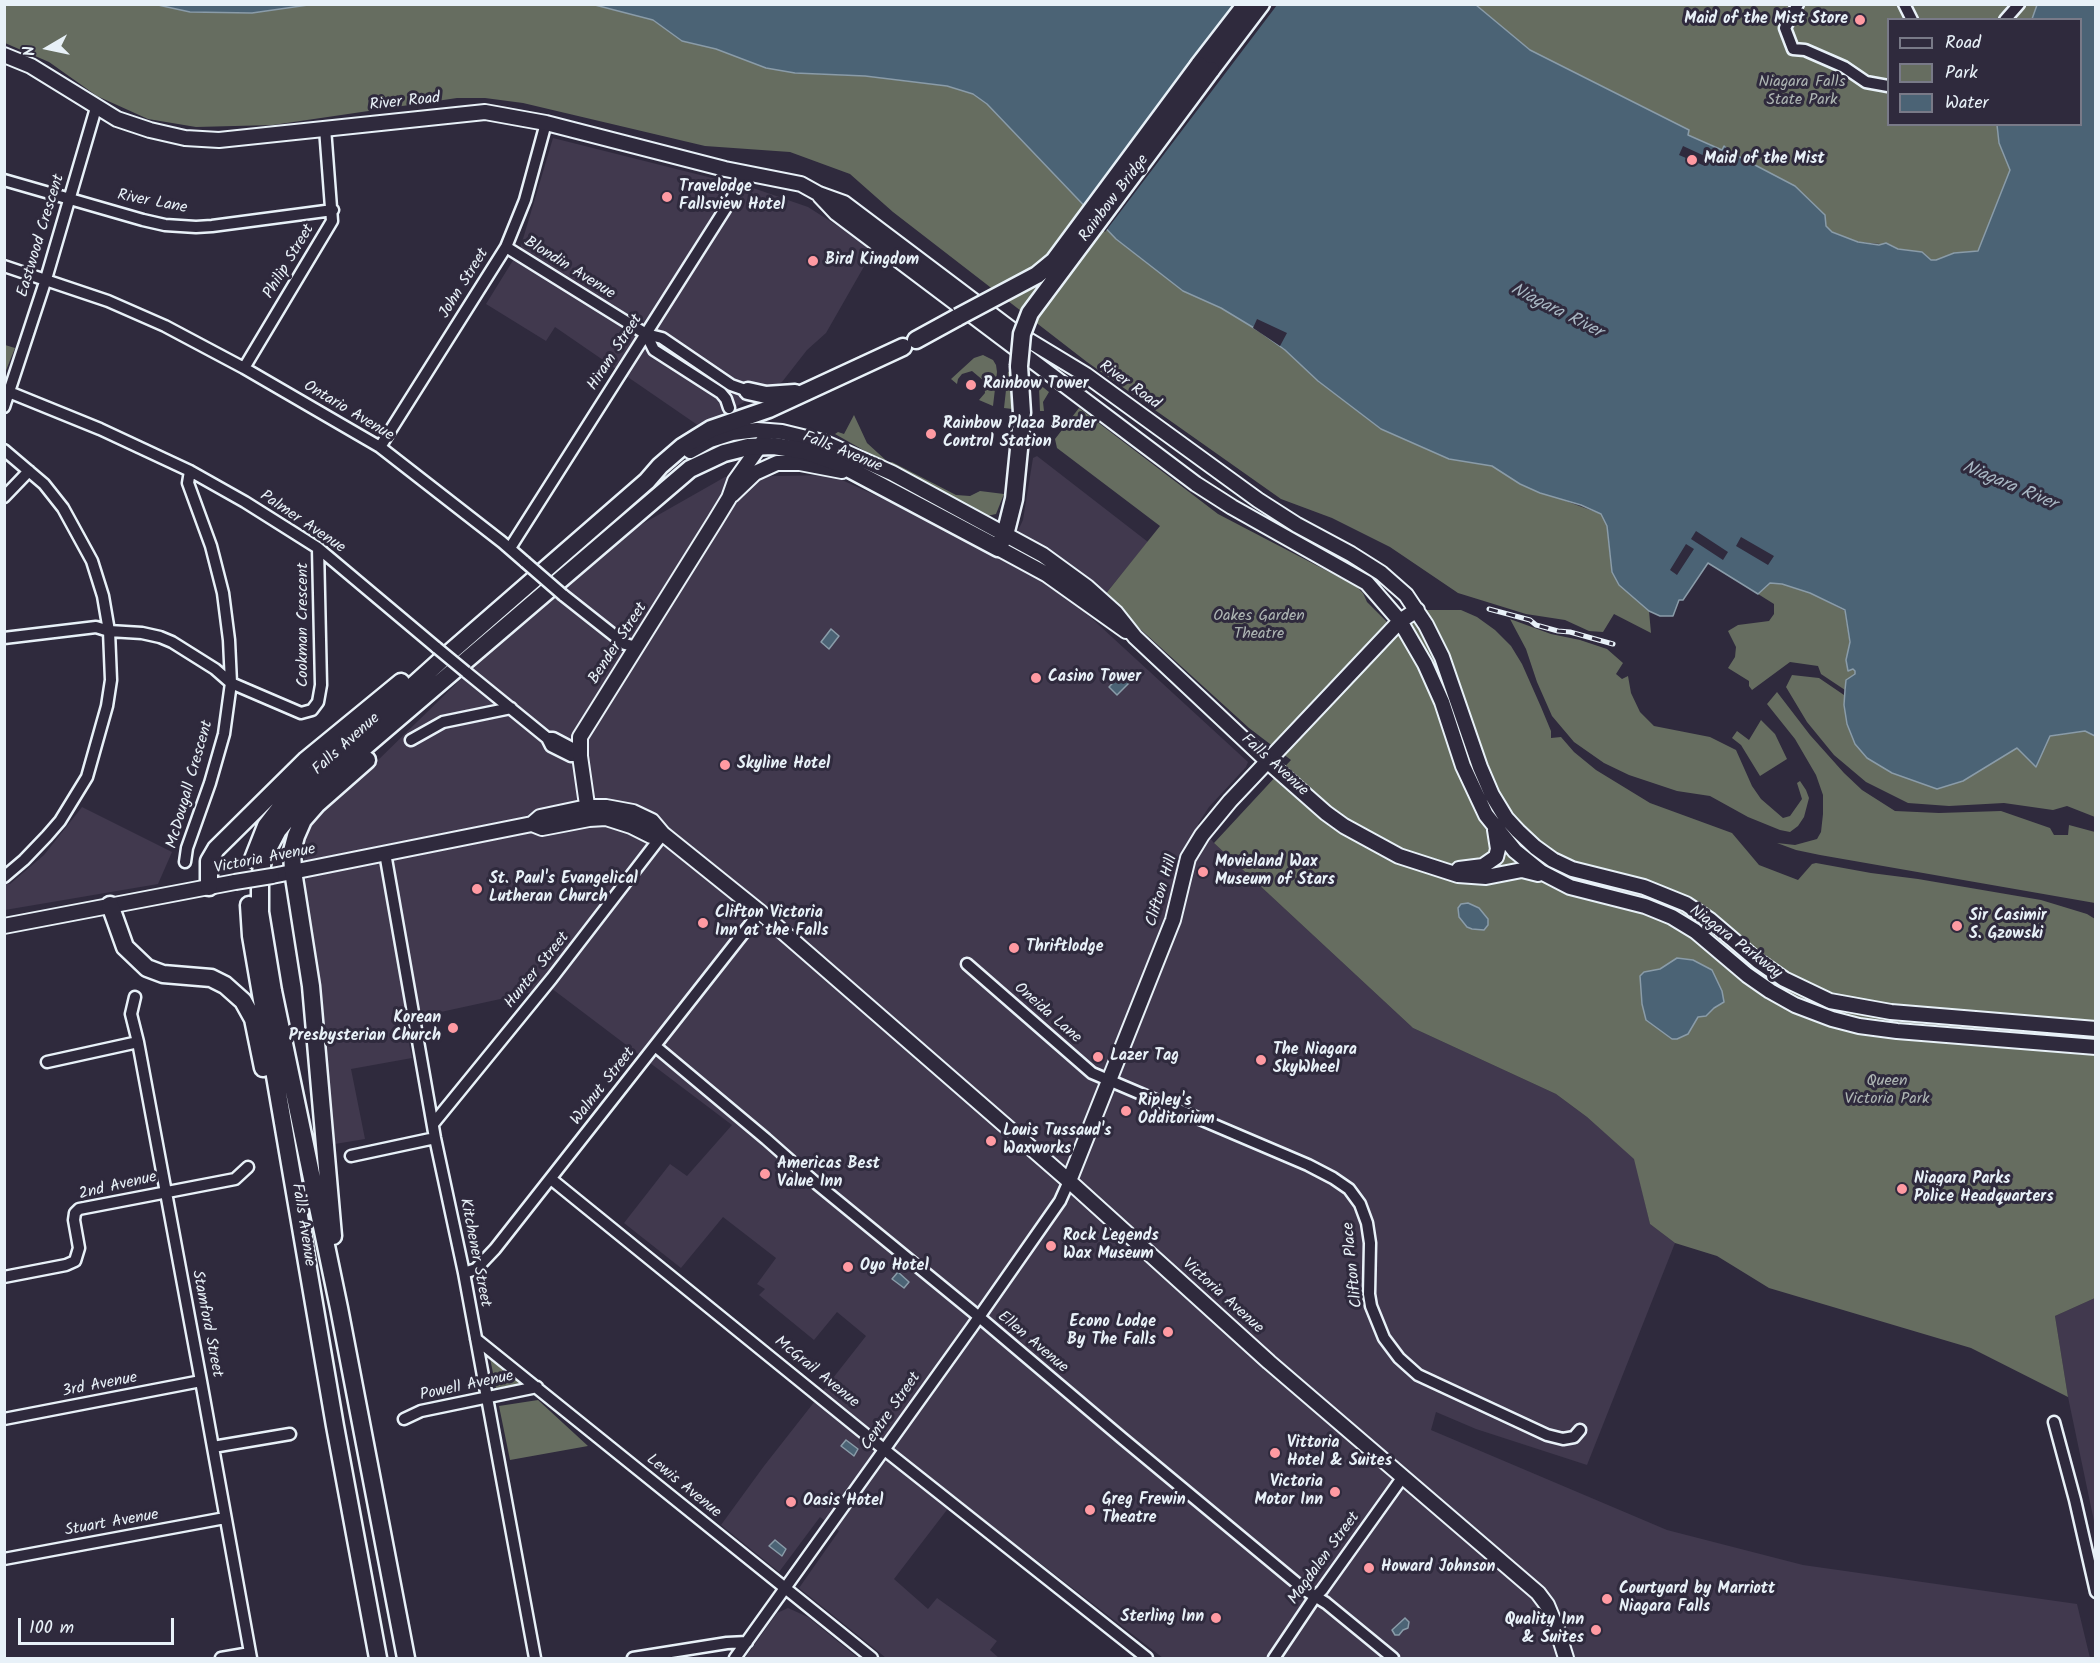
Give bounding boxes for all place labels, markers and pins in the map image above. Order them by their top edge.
place label: Maid of the Mist Store [1684,10,1848,30]
marker: Maid of the Mist Store [1853,13,1867,27]
place label: Maid of the Mist [1704,150,1825,170]
marker: Maid of the Mist [1685,153,1699,167]
place label: Travelodge Fallsview Hotel [679,178,785,216]
marker: Travelodge Fallsview Hotel [660,190,674,204]
place label: Bird Kingdom [825,251,919,271]
marker: Bird Kingdom [806,254,820,268]
place label: Rainbow Tower [983,375,1089,395]
marker: Rainbow Tower [964,378,978,392]
place label: Rainbow Plaza Border Control Station [943,415,1096,453]
marker: Rainbow Plaza Border Control Station [924,427,938,441]
place label: Casino Tower [1048,668,1141,688]
marker: Casino Tower [1029,671,1043,685]
place label: Skyline Hotel [737,755,830,775]
marker: Skyline Hotel [718,758,732,772]
place label: Movieland Wax Museum of Stars [1215,853,1335,891]
marker: Movieland Wax Museum of Stars [1196,865,1210,879]
place label: St. Paul's Evangelical Lutheran Church [489,870,638,908]
marker: St. Paul's Evangelical Lutheran Church [470,882,484,896]
place label: Clifton Victoria Inn at the Falls [715,904,828,942]
place label: Sir Casimir S. Gzowski [1969,907,2047,945]
marker: Clifton Victoria Inn at the Falls [696,916,710,930]
marker: Sir Casimir S. Gzowski [1950,919,1964,933]
place label: Thriftlodge [1026,938,1104,958]
marker: Thriftlodge [1007,941,1021,955]
place label: Korean Presbysterian Church [289,1009,441,1047]
marker: Korean Presbysterian Church [446,1021,460,1035]
place label: The Niagara SkyWheel [1273,1041,1357,1079]
place label: Lazer Tag [1110,1047,1179,1067]
marker: Lazer Tag [1091,1050,1105,1064]
marker: The Niagara SkyWheel [1254,1053,1268,1067]
place label: Ripley's Odditorium [1138,1092,1215,1130]
marker: Ripley's Odditorium [1119,1104,1133,1118]
place label: Louis Tussaud's Waxworks [1003,1122,1112,1160]
marker: Louis Tussaud's Waxworks [984,1134,998,1148]
place label: Americas Best Value Inn [777,1155,880,1193]
marker: Americas Best Value Inn [758,1167,772,1181]
place label: Niagara Parks Police Headquarters [1914,1170,2054,1208]
marker: Niagara Parks Police Headquarters [1895,1182,1909,1196]
place label: Rock Legends Wax Museum [1063,1227,1159,1265]
marker: Rock Legends Wax Museum [1044,1239,1058,1253]
place label: Oyo Hotel [860,1257,929,1277]
marker: Oyo Hotel [841,1260,855,1274]
place label: Econo Lodge By The Falls [1067,1313,1156,1351]
marker: Econo Lodge By The Falls [1161,1325,1175,1339]
place label: Vittoria Hotel & Suites [1287,1434,1392,1472]
marker: Vittoria Hotel & Suites [1268,1446,1282,1460]
place label: Victoria Motor Inn [1254,1473,1323,1511]
marker: Victoria Motor Inn [1328,1485,1342,1499]
place label: Greg Frewin Theatre [1102,1491,1186,1529]
place label: Oasis Hotel [803,1492,883,1512]
marker: Oasis Hotel [784,1495,798,1509]
marker: Greg Frewin Theatre [1083,1503,1097,1517]
place label: Howard Johnson [1381,1558,1495,1578]
marker: Howard Johnson [1362,1561,1376,1575]
place label: Courtyard by Marriott Niagara Falls [1619,1580,1775,1618]
marker: Courtyard by Marriott Niagara Falls [1600,1592,1614,1606]
place label: Sterling Inn [1121,1608,1204,1628]
marker: Sterling Inn [1209,1611,1223,1625]
place label: Quality Inn & Suites [1505,1611,1584,1649]
marker: Quality Inn & Suites [1589,1623,1603,1637]

